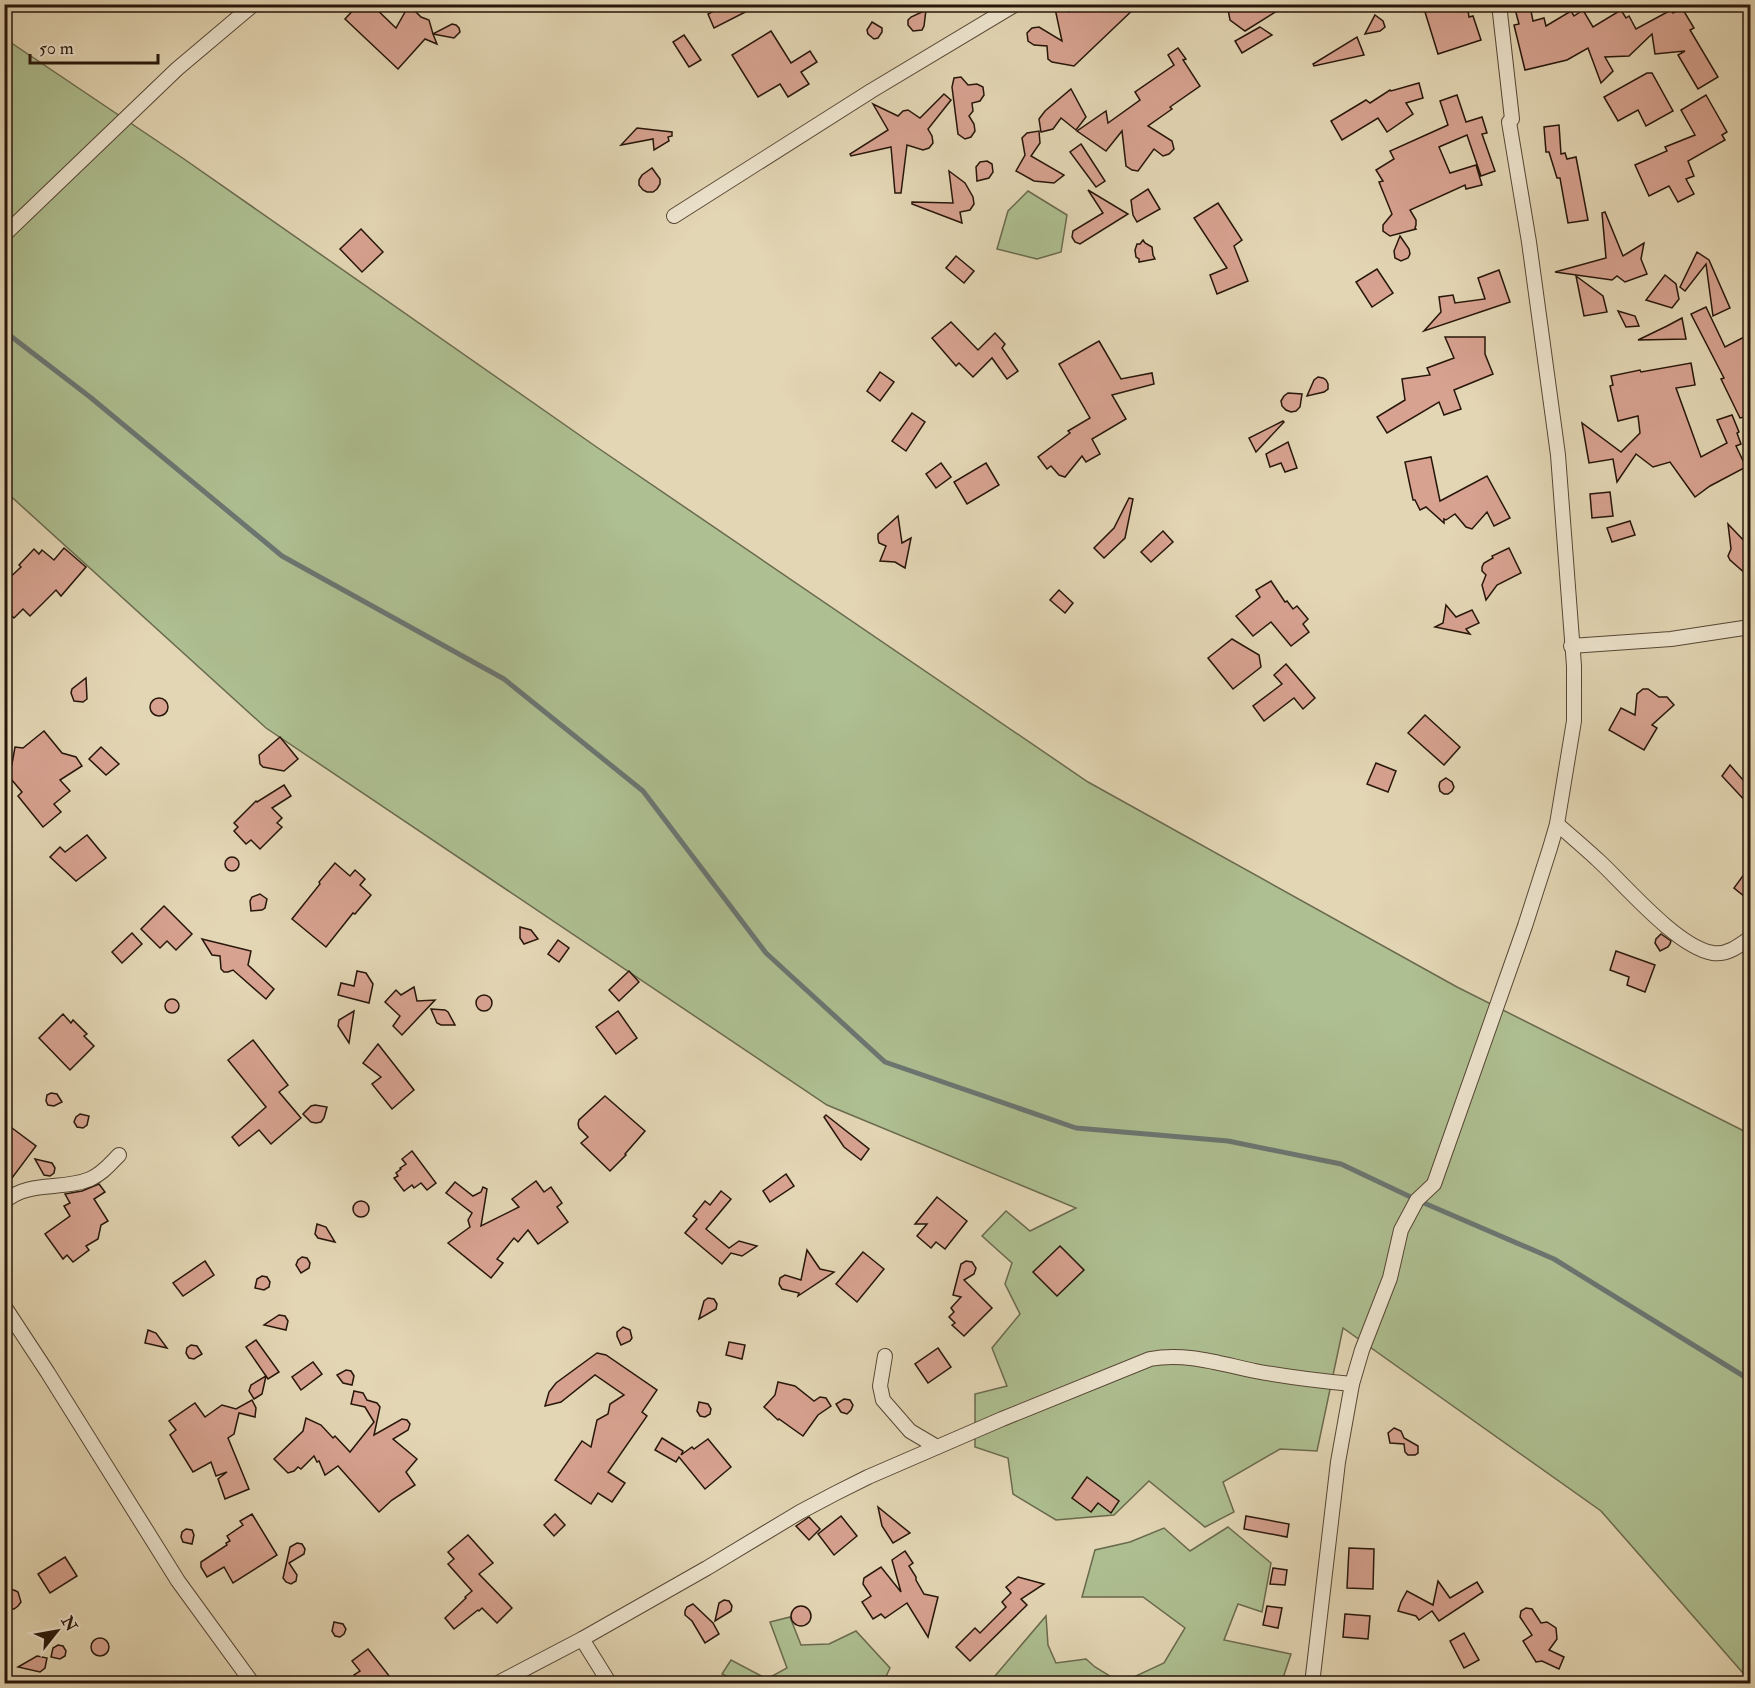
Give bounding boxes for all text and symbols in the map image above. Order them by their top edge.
scale bar [30,27,158,65]
text: 50 m [39,37,74,60]
north arrow [27,1601,87,1661]
text: N [56,1612,82,1636]

